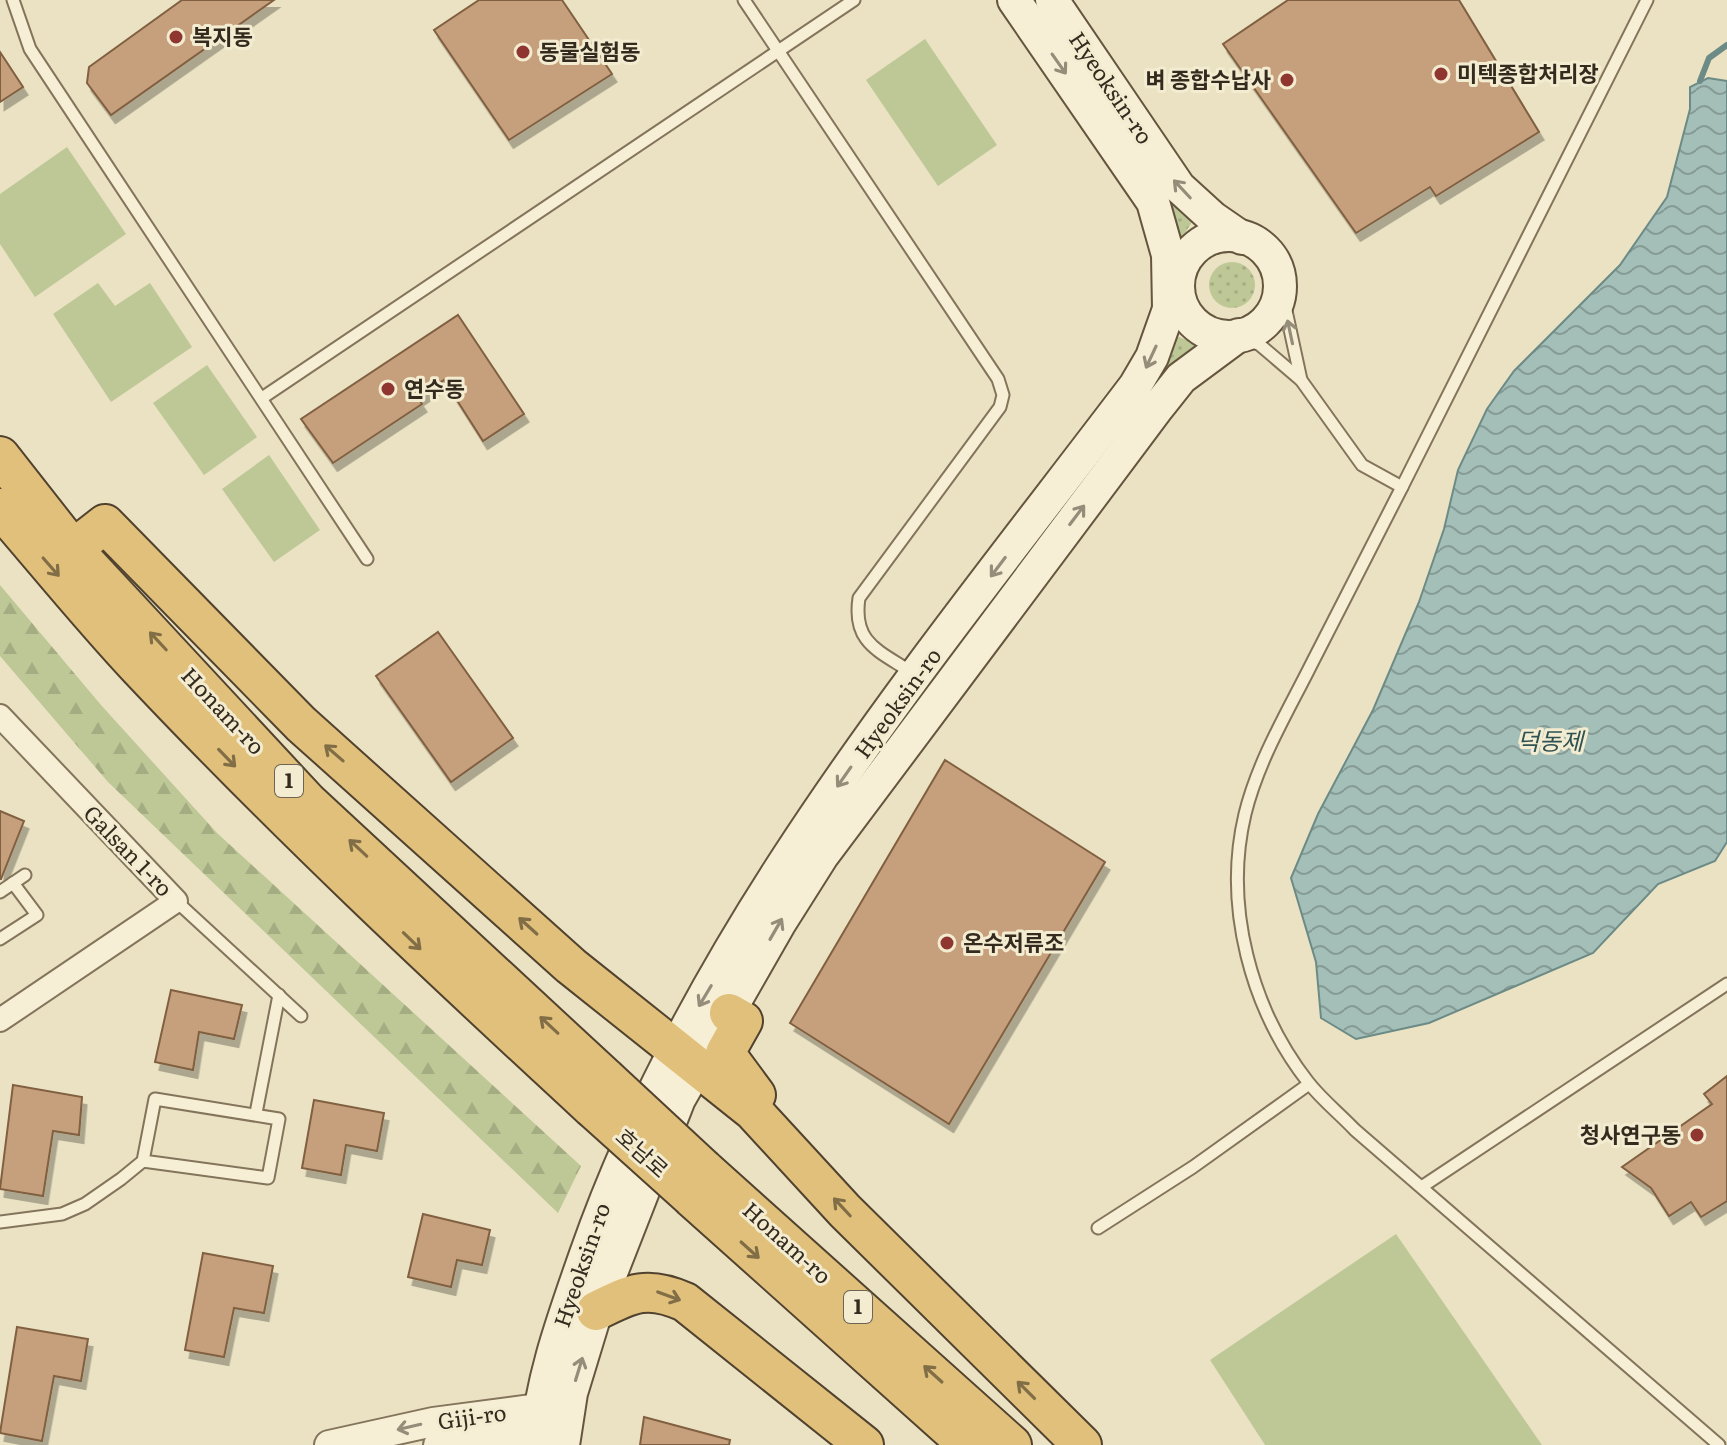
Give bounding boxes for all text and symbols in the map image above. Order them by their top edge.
place label: 복지동 [192,19,253,52]
street label: Hyeoksin-ro [1062,24,1162,150]
marker: 복지동 [167,28,185,46]
place label: 동물실험동 [539,34,640,67]
marker: 동물실험동 [514,43,532,61]
one-way arrow [1051,52,1067,74]
place label: 미텍종합처리장 [1457,56,1599,89]
place label: 벼 종합수납사 [1145,62,1271,95]
marker: 미텍종합처리장 [1432,65,1450,83]
marker: 벼 종합수납사 [1278,71,1296,89]
one-way arrow [1174,179,1192,199]
one-way arrow [1282,320,1297,345]
one-way arrow [1143,345,1158,369]
place label: 연수동 [404,371,465,404]
marker: 연수동 [379,380,397,398]
one-way arrow [1068,505,1085,526]
one-way arrow [42,556,60,576]
one-way arrow [989,556,1006,577]
one-way arrow [149,631,168,651]
street label: Hyeoksin-ro [845,640,948,764]
street label: Honam-ro [175,659,273,761]
water label: 덕동제 [1517,722,1586,757]
one-way arrow [324,744,345,762]
one-way arrow [217,748,236,767]
road number: 1 [275,765,303,797]
one-way arrow [836,766,853,787]
street label: Galsan 1-ro [77,797,181,903]
one-way arrow [349,840,369,858]
one-way arrow [518,918,538,936]
one-way arrow [768,918,784,941]
place label: 온수저류조 [963,925,1064,958]
one-way arrow [401,932,421,950]
marker: 온수저류조 [938,934,956,952]
one-way arrow [696,984,712,1007]
one-way arrow [539,1016,559,1035]
place label: 청사연구동 [1580,1117,1681,1150]
street label: 호남로 [609,1119,677,1184]
marker: 청사연구동 [1688,1126,1706,1144]
street label: Honam-ro [736,1193,840,1291]
street label: Hyeoksin-ro [544,1198,617,1331]
one-way arrow [833,1198,851,1218]
one-way arrow [739,1241,759,1259]
one-way arrow [656,1289,681,1304]
road number: 1 [844,1291,872,1323]
one-way arrow [572,1356,587,1382]
one-way arrow [923,1365,944,1384]
one-way arrow [1017,1380,1036,1400]
street label: Giji-ro [435,1394,508,1437]
one-way arrow [397,1420,422,1435]

